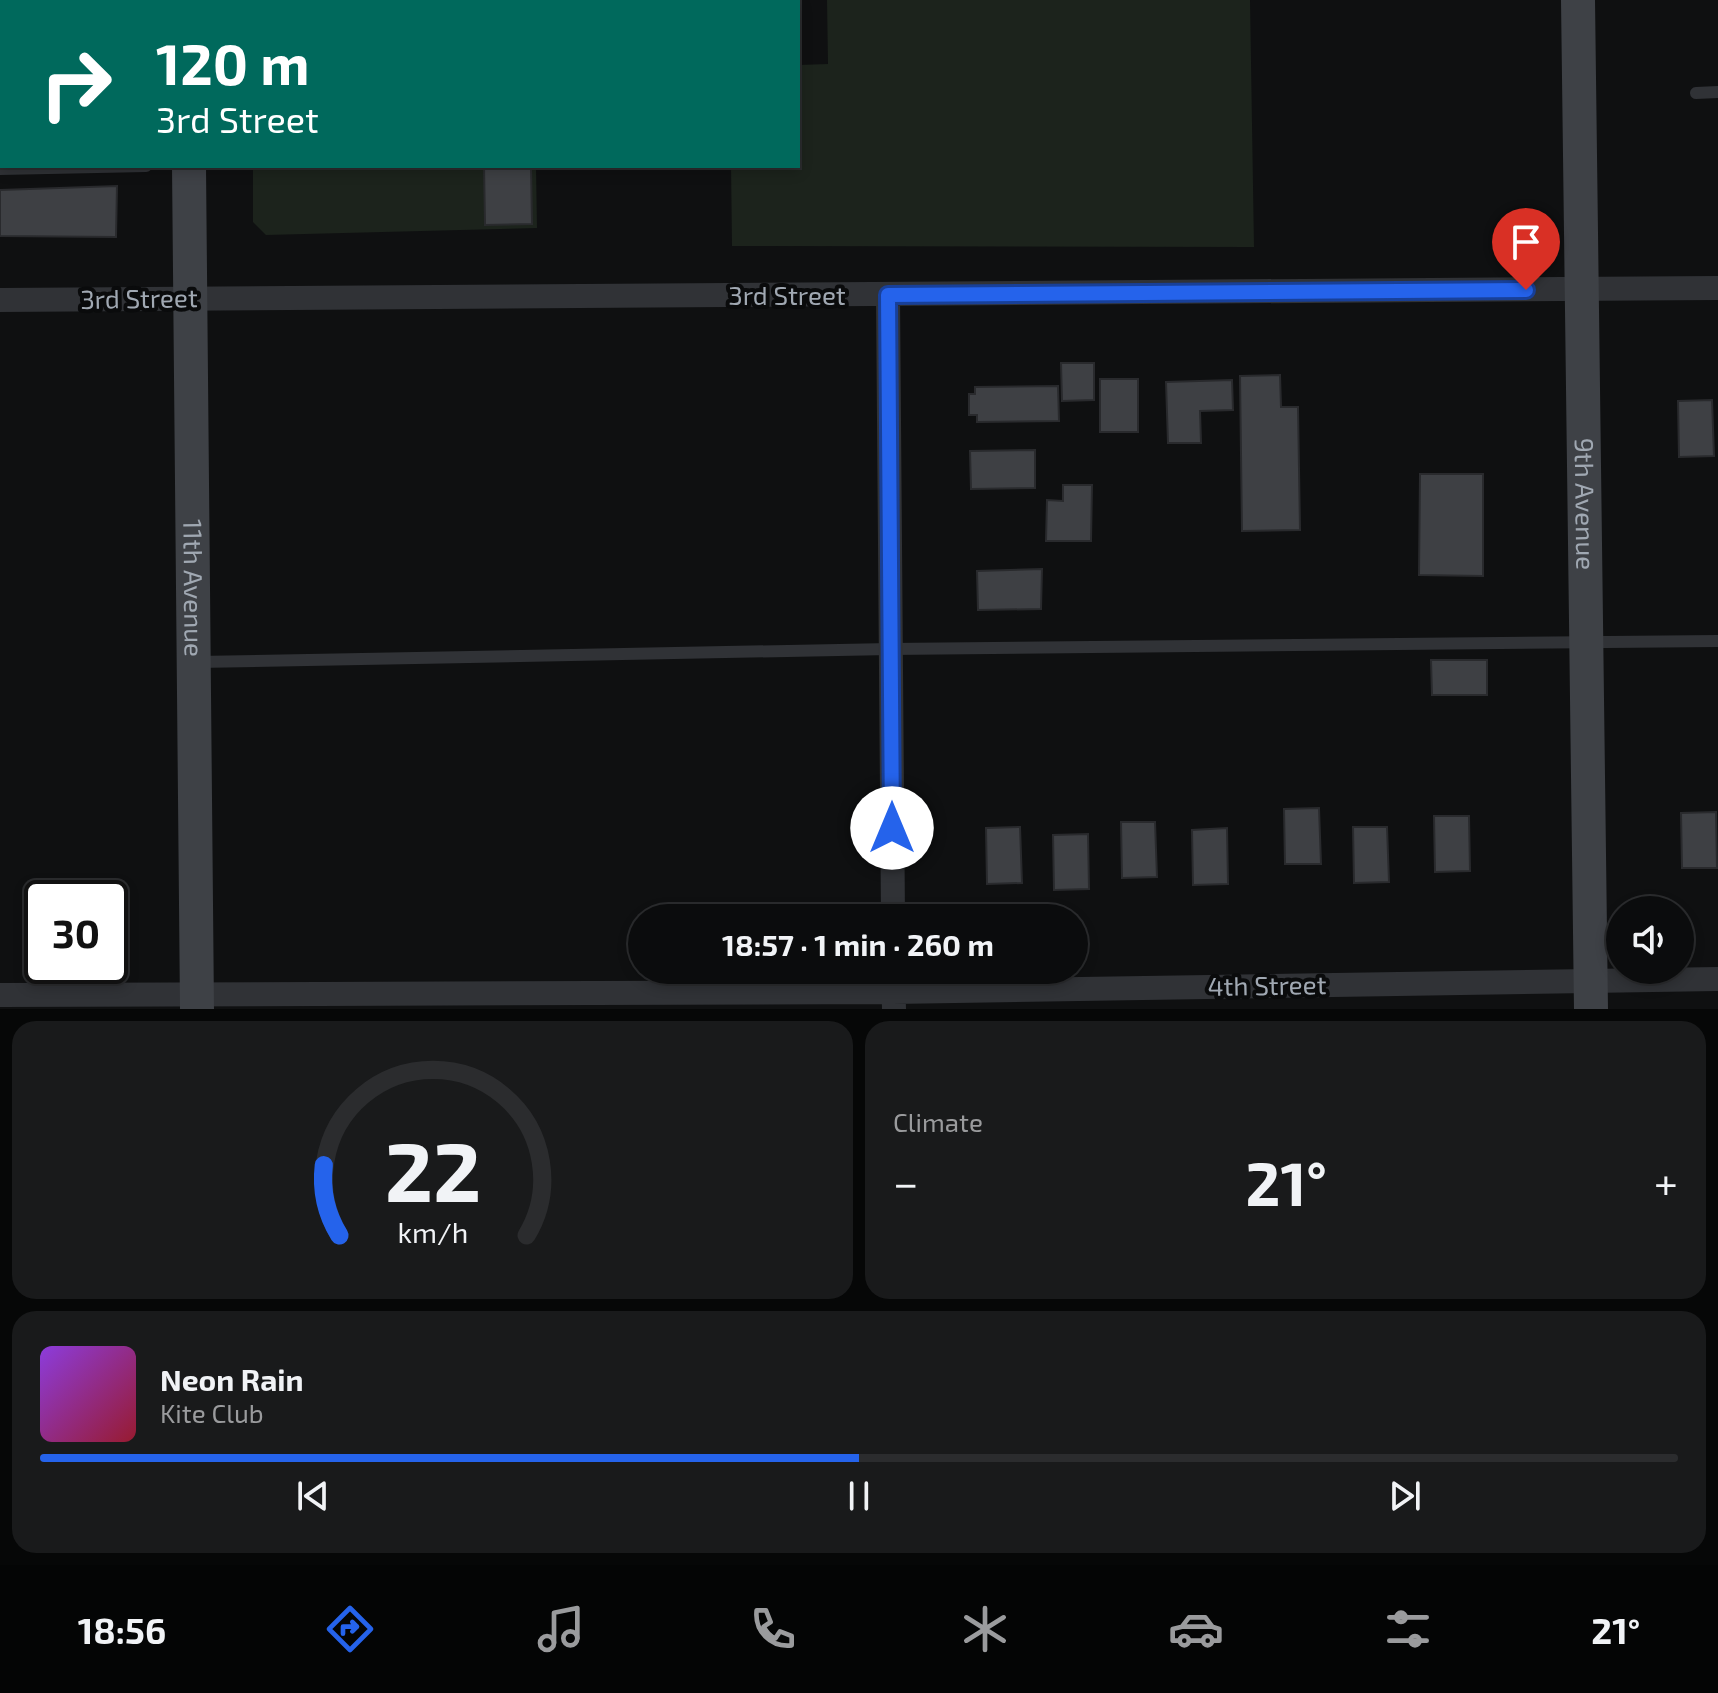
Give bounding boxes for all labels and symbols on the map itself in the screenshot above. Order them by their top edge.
pin [1492,208,1560,290]
street label: 3rd Street [728,279,846,310]
street label: 3rd Street [80,281,198,314]
street label: 9th Avenue [1570,438,1602,570]
street label: 11th Avenue [178,519,211,657]
position arrow [850,786,934,870]
speed limit sign: 30 [24,880,128,984]
street label: 4th Street [1207,968,1327,1001]

